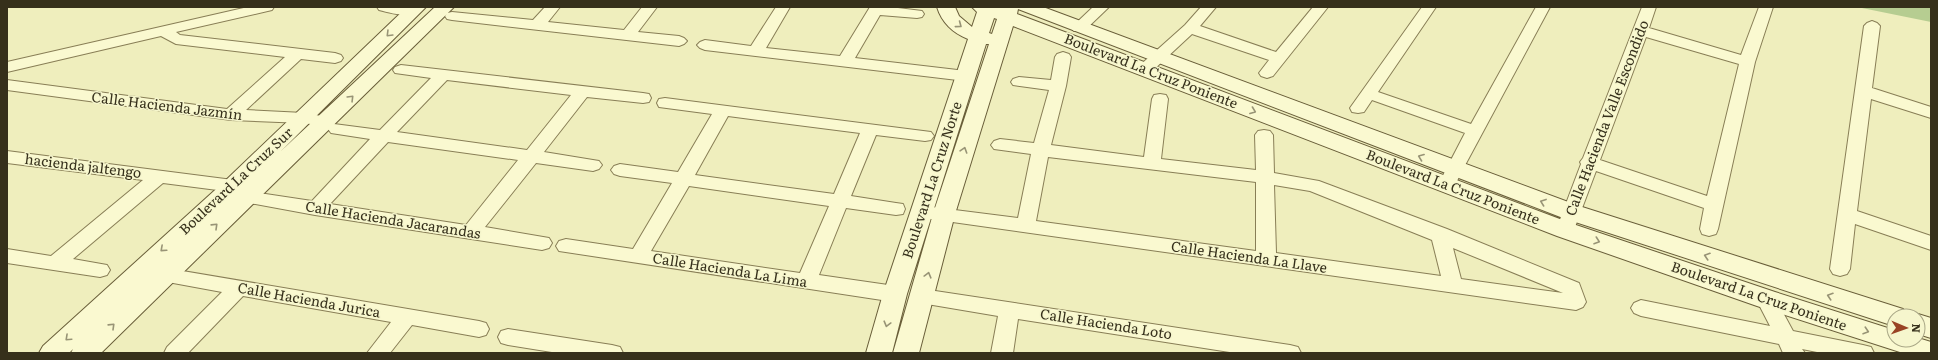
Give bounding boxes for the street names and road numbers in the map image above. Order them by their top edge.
street label: Calle Hacienda Valle Escondido [1559,17,1653,218]
street label: Boulevard La Cruz Poniente [1062,28,1241,112]
street label: Calle Hacienda Jazmín [91,86,244,124]
street label: Boulevard La Cruz Norte [896,99,966,261]
street label: Boulevard La Cruz Sur [174,122,297,238]
street label: Boulevard La Cruz Poniente [1364,144,1543,228]
street label: hacienda jaltengo [24,148,143,182]
street label: Calle Hacienda Jacarandas [304,195,482,243]
street label: Calle Hacienda La Llave [1170,235,1328,277]
street label: Calle Hacienda La Lima [651,247,809,291]
street label: Boulevard La Cruz Poniente [1669,256,1850,335]
street label: Calle Hacienda Jurica [236,277,383,322]
street label: Calle Hacienda Loto [1039,303,1174,343]

